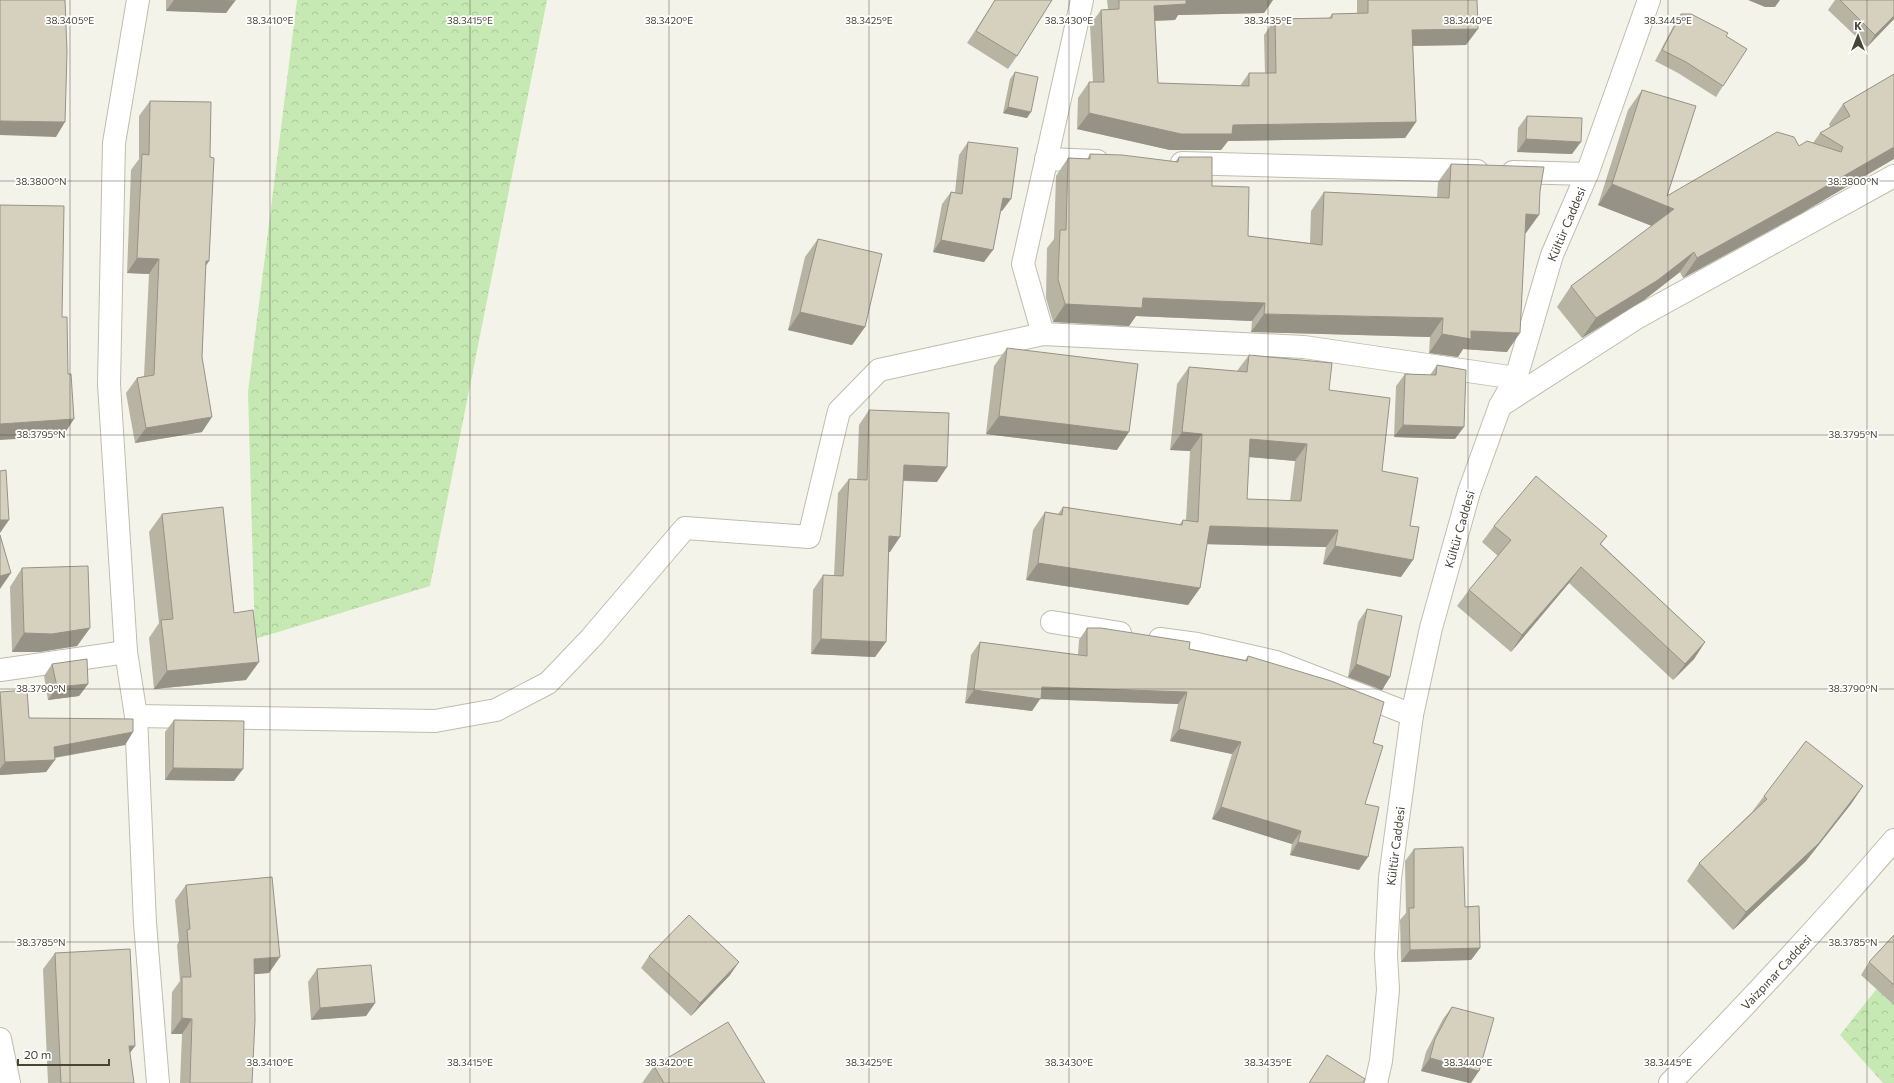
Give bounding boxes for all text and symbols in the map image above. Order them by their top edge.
text: 38.3405°E [46,14,94,26]
text: 38.3410°E [247,14,293,26]
text: 38.3415°E [447,14,493,26]
text: 38.3420°E [645,14,693,26]
text: 38.3425°E [845,14,893,26]
text: 38.3430°E [1045,14,1093,26]
text: 38.3435°E [1244,14,1292,26]
text: 38.3440°E [1444,14,1492,26]
text: 38.3445°E [1644,14,1692,26]
north arrow [1838,16,1878,56]
text: K [1854,19,1862,32]
text: 38.3800°N [15,175,67,187]
text: 38.3800°N [1827,175,1879,187]
street label: Kültür Caddesi [1544,185,1588,263]
text: 38.3795°N [17,428,65,440]
text: 38.3795°N [1829,428,1877,440]
street label: Kültür Caddesi [1441,489,1477,569]
text: 38.3790°N [16,682,66,694]
text: 38.3790°N [1828,682,1878,694]
street label: Kültür Caddesi [1383,806,1407,886]
street label: Vaizpınar Caddesi [1738,932,1814,1012]
text: 38.3785°N [17,936,65,948]
text: 38.3785°N [1829,936,1877,948]
scale bar [18,1041,109,1067]
text: 20 m [24,1047,51,1061]
text: 38.3410°E [247,1056,293,1068]
text: 38.3415°E [447,1056,493,1068]
text: 38.3420°E [645,1056,693,1068]
text: 38.3425°E [845,1056,893,1068]
text: 38.3430°E [1045,1056,1093,1068]
text: 38.3435°E [1244,1056,1292,1068]
text: 38.3440°E [1444,1056,1492,1068]
text: 38.3445°E [1644,1056,1692,1068]

